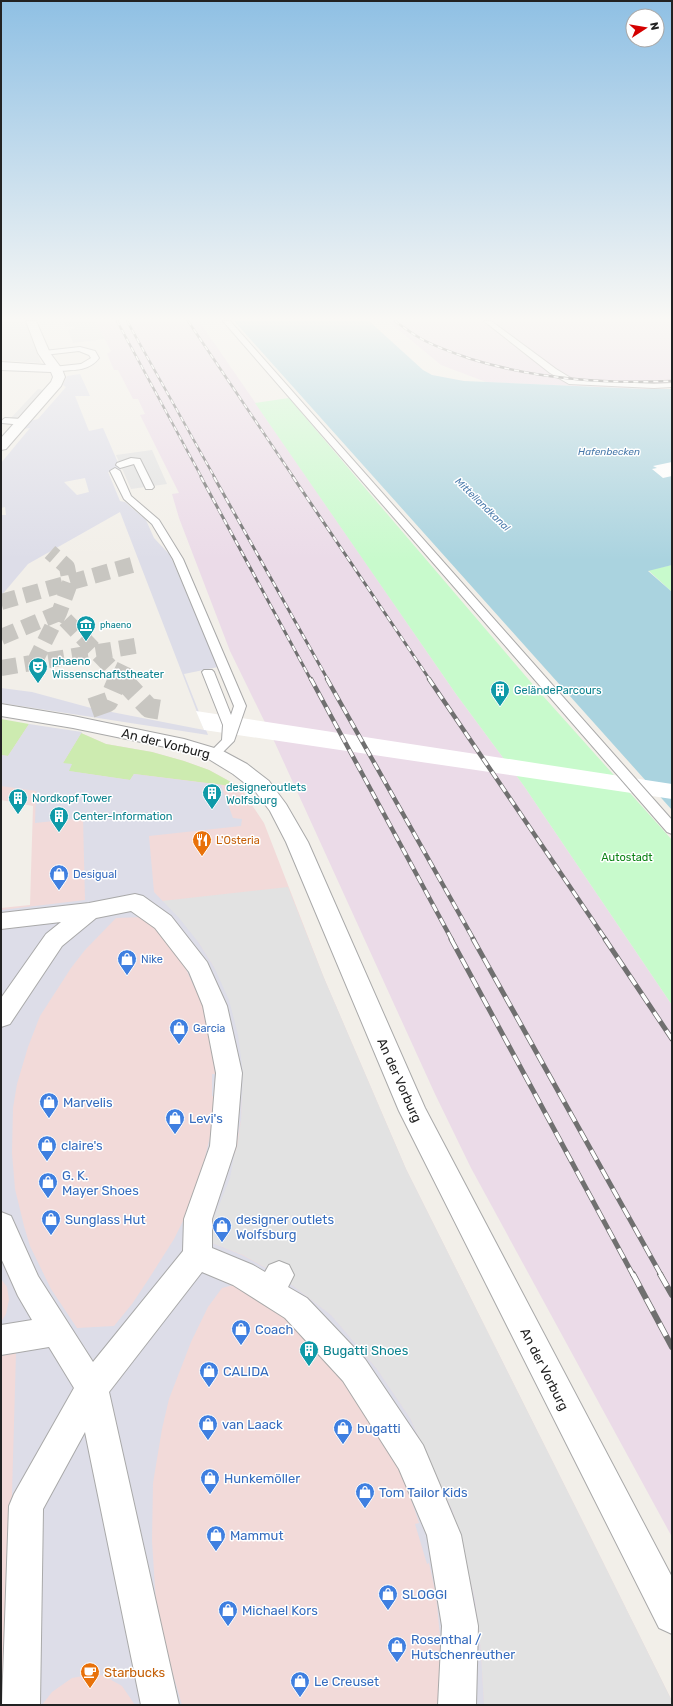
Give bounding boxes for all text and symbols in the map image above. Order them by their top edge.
north arrow [625,8,665,48]
text: N [647,21,661,31]
water label: Hafenbecken [578,446,640,458]
water label: Mittellandkanal [452,475,513,534]
museum icon: phaeno [75,614,97,642]
place label: phaeno [100,620,131,630]
place label: phaeno Wissenschaftstheater [52,655,165,681]
theatre icon: phaeno Wissenschaftstheater [27,656,49,684]
building icon: GeländeParcours [489,679,511,707]
place label: GeländeParcours [514,684,602,697]
street label: An der Vorburg [120,725,212,763]
place label: designeroutlets Wolfsburg [226,781,307,807]
building icon: designeroutlets Wolfsburg [201,782,223,810]
building icon: Nordkopf Tower [7,787,29,815]
place label: Nordkopf Tower [32,792,112,805]
building icon: Center-Information [48,805,70,833]
place label: Center-Information [73,810,172,823]
restaurant icon: L'Osteria [191,829,213,857]
place label: L'Osteria [216,834,260,847]
park label: Autostadt [601,851,653,864]
shop icon: Desigual [48,863,70,891]
place label: Desigual [73,868,117,881]
shop icon: Nike [116,948,138,976]
place label: Nike [141,953,163,966]
shop icon: Garcia [168,1017,190,1045]
place label: Garcia [193,1022,225,1035]
street label: An der Vorburg [373,1036,425,1125]
shop icon: Marvelis [38,1091,60,1119]
place label: Marvelis [63,1095,113,1110]
shop icon: Levi's [164,1107,186,1135]
place label: Levi's [189,1111,223,1126]
shop icon: claire's [36,1134,58,1162]
place label: claire's [61,1138,103,1153]
place label: G. K. Mayer Shoes [62,1168,139,1198]
shop icon: G. K. Mayer Shoes [37,1171,59,1199]
shop icon: Sunglass Hut [40,1208,62,1236]
place label: Sunglass Hut [65,1212,146,1228]
place label: designer outlets Wolfsburg [236,1212,334,1243]
shop icon: designer outlets Wolfsburg [211,1215,233,1243]
shop icon: Coach [230,1318,252,1346]
place label: Coach [255,1322,293,1337]
street label: An der Vorburg [516,1325,572,1413]
building icon: Bugatti Shoes [298,1339,320,1367]
place label: Bugatti Shoes [323,1343,409,1359]
shop icon: CALIDA [198,1360,220,1388]
place label: CALIDA [223,1364,269,1379]
shop icon: van Laack [197,1413,219,1441]
place label: van Laack [222,1417,283,1432]
shop icon: bugatti [332,1417,354,1445]
place label: bugatti [357,1421,401,1437]
shop icon: Hunkemöller [199,1467,221,1495]
place label: Hunkemöller [224,1471,300,1486]
shop icon: Tom Tailor Kids [354,1481,376,1509]
place label: Tom Tailor Kids [379,1485,468,1500]
shop icon: Mammut [205,1524,227,1552]
place label: Mammut [230,1528,284,1543]
shop icon: SLOGGI [377,1583,399,1611]
place label: SLOGGI [402,1587,447,1602]
shop icon: Michael Kors [217,1599,239,1627]
place label: Michael Kors [242,1603,318,1618]
place label: Rosenthal / Hutschenreuther [411,1632,515,1662]
shop icon: Rosenthal / Hutschenreuther [386,1635,408,1663]
cafe icon: Starbucks [79,1661,101,1689]
place label: Starbucks [104,1665,166,1680]
shop icon: Le Creuset [289,1670,311,1698]
place label: Le Creuset [314,1674,379,1689]

